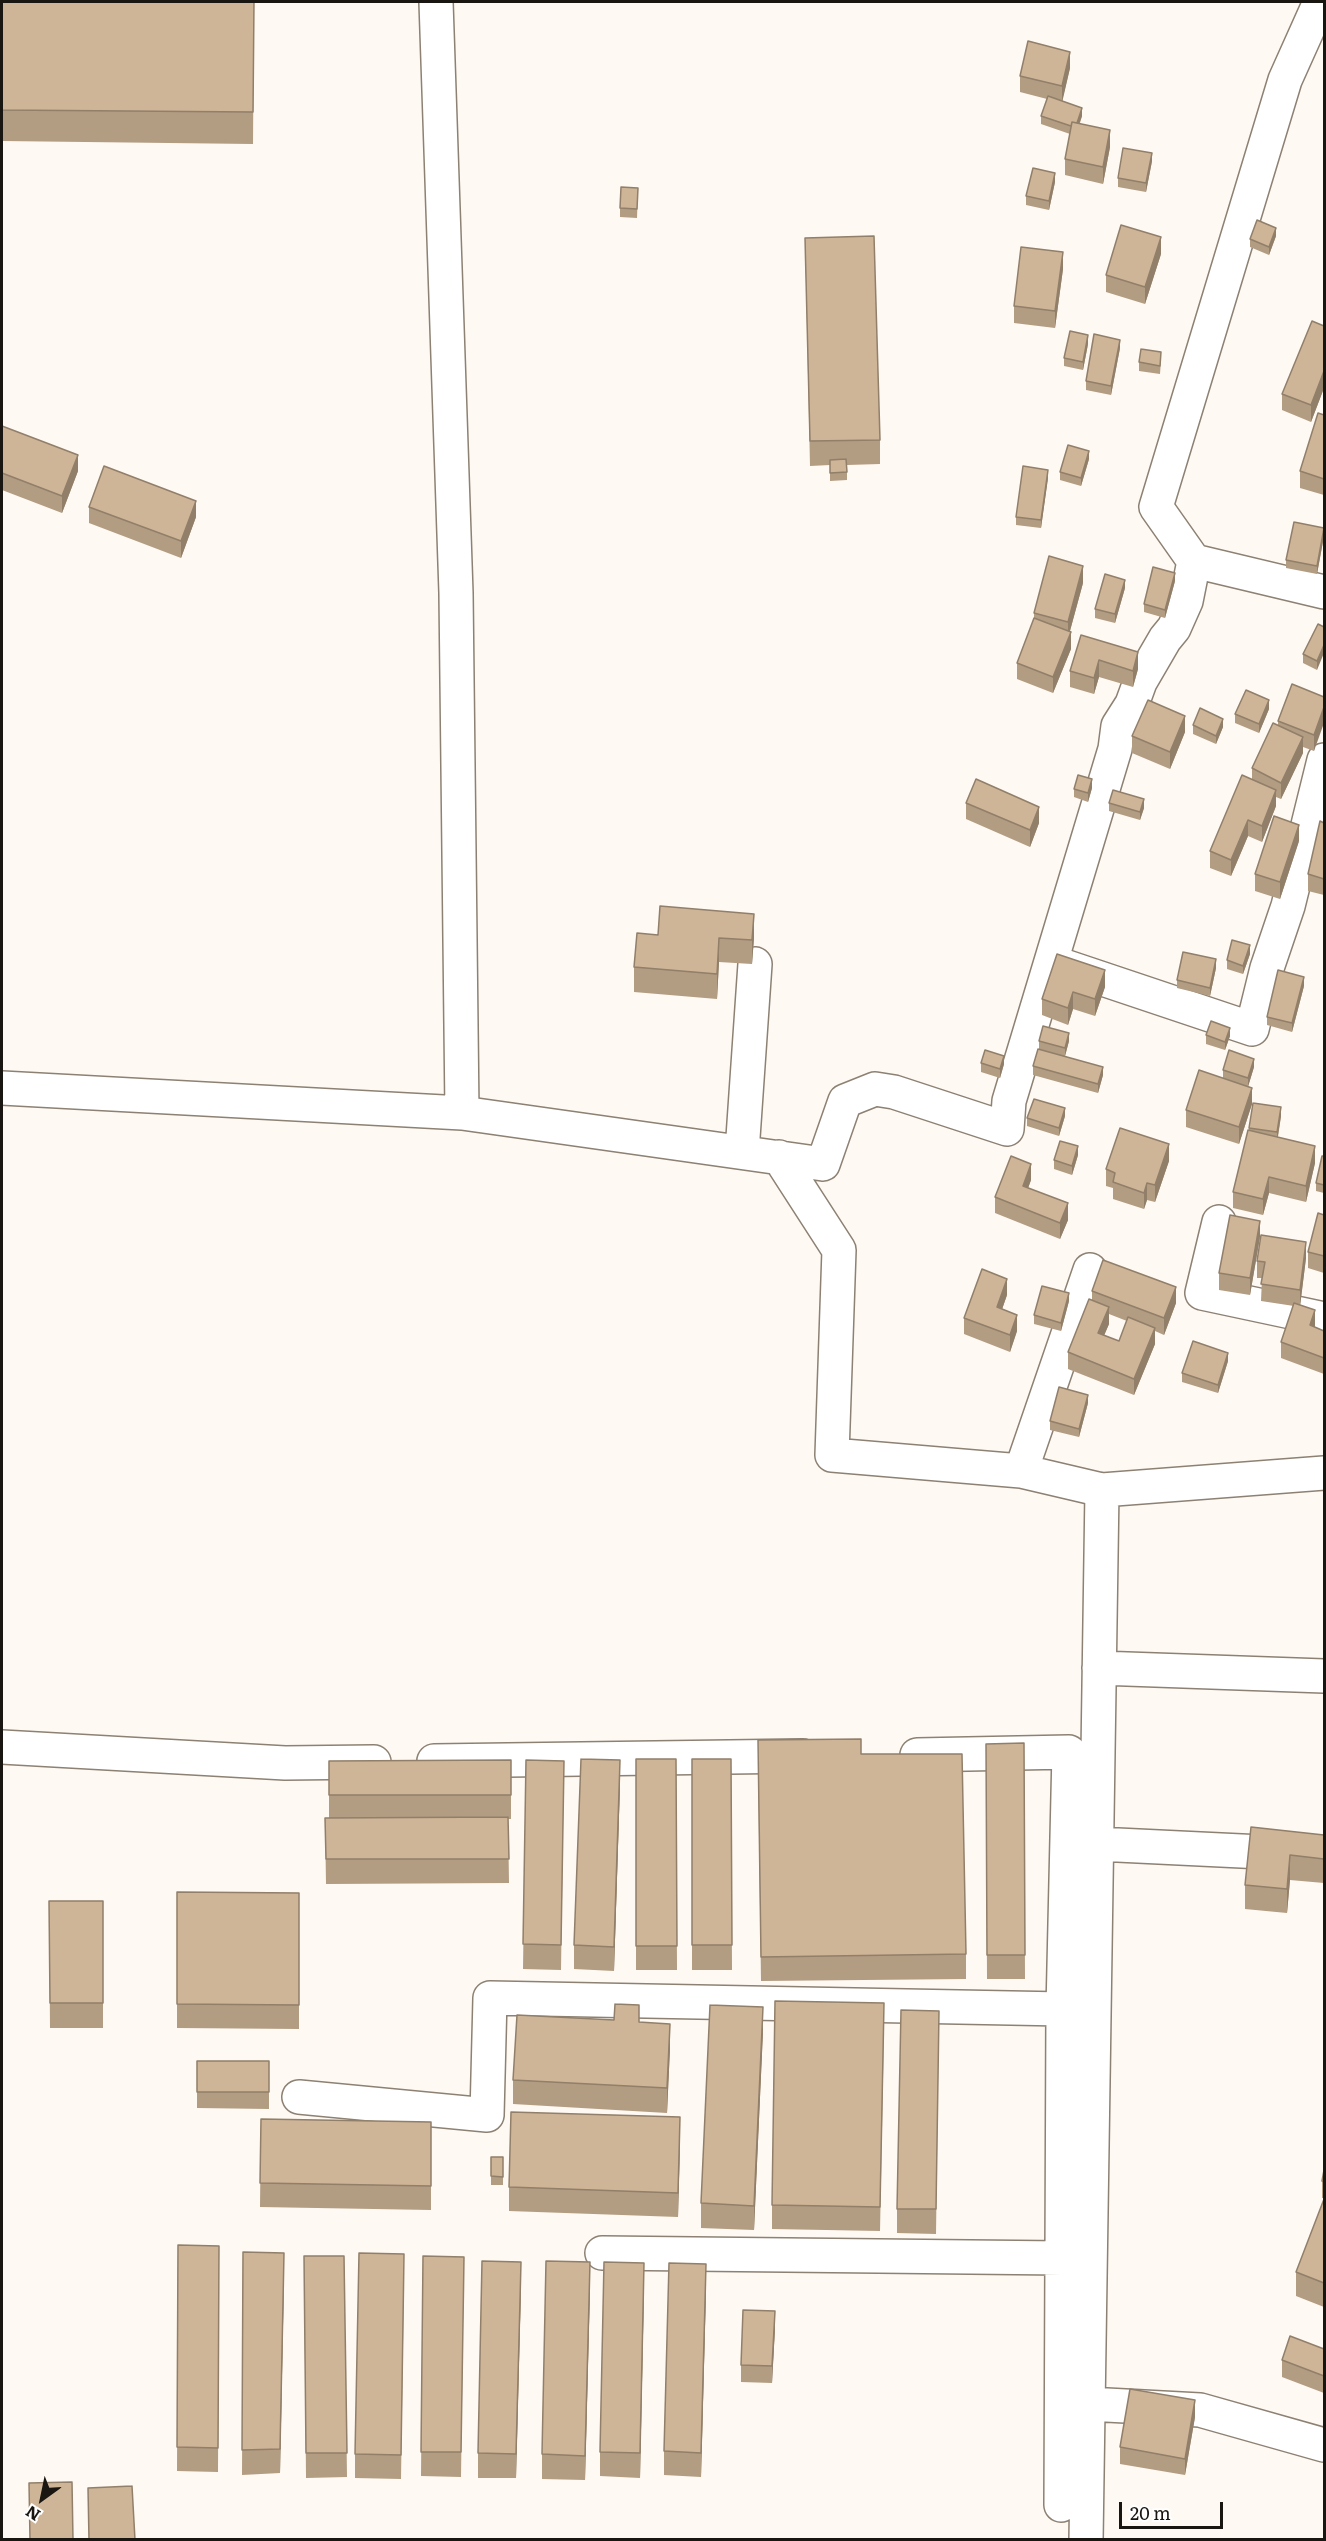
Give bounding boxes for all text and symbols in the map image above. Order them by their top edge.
north arrow [12,2469,72,2529]
scale bar [1122,2490,1226,2528]
text: 20 m [1130,2499,1171,2526]
text: N [20,2500,44,2528]

